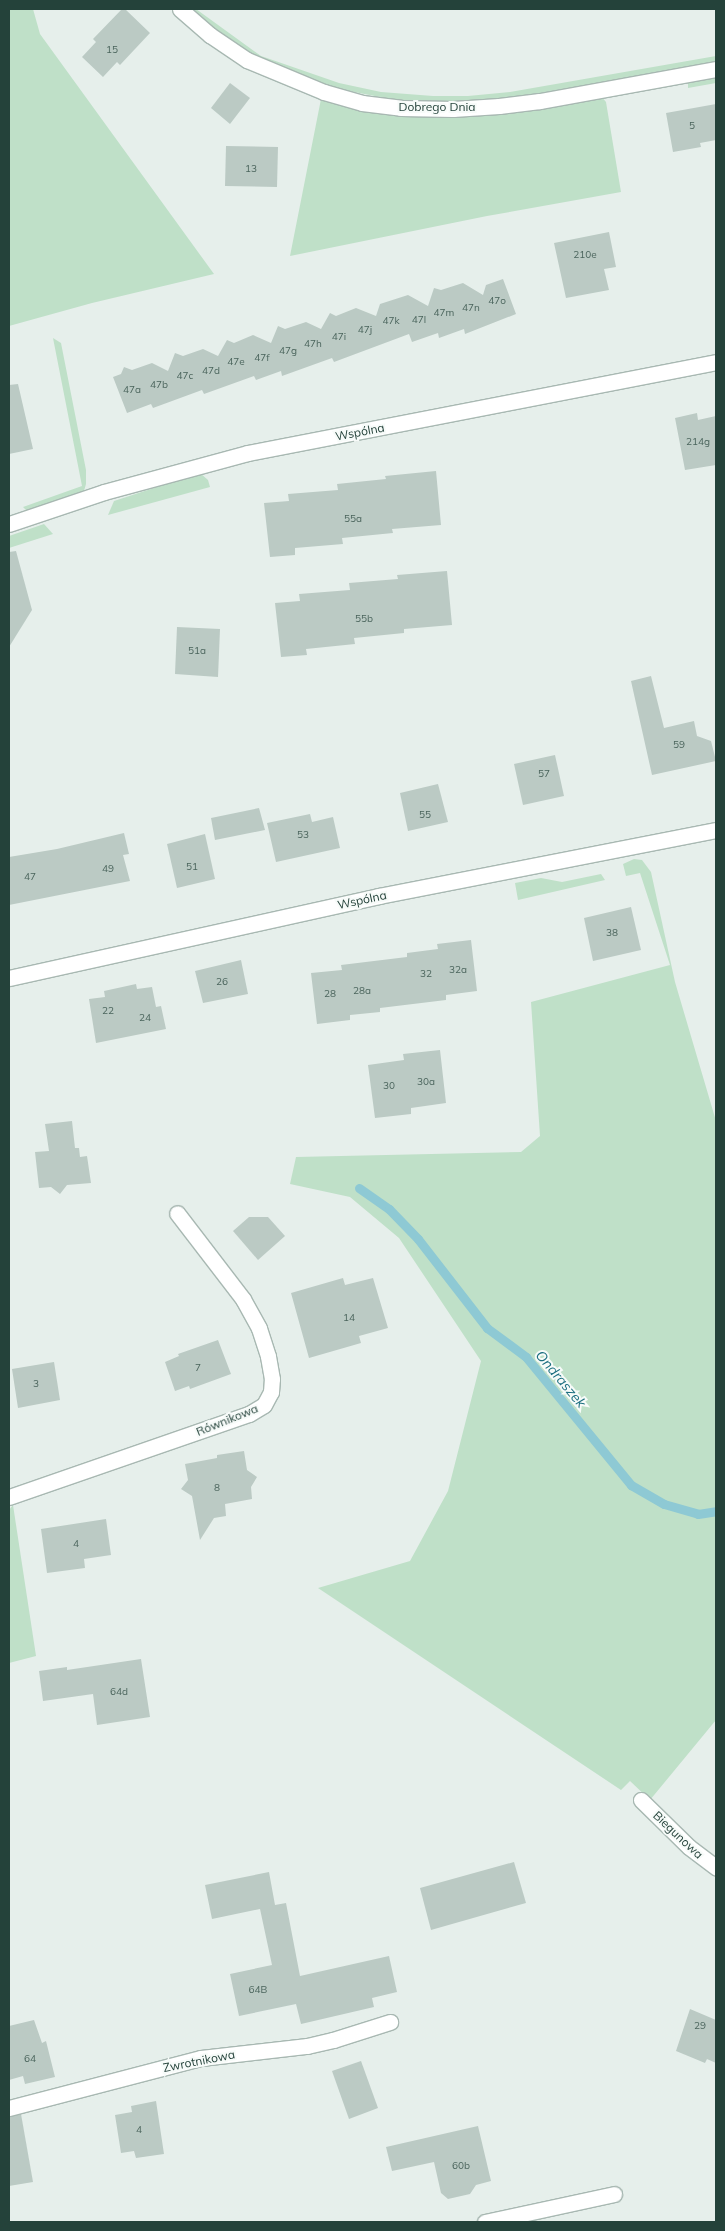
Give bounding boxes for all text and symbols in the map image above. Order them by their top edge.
house number: 15 [106,44,118,56]
street label: Dobrego Dnia [398,100,476,114]
house number: 5 [689,120,695,132]
house number: 13 [245,163,257,175]
house number: 210e [573,249,597,261]
house number: 47o [488,295,506,307]
house number: 47n [462,302,480,314]
house number: 47m [434,307,454,319]
house number: 47l [412,314,426,326]
house number: 47k [382,315,400,327]
house number: 47j [358,324,372,336]
house number: 47i [332,331,346,343]
house number: 47h [304,338,322,350]
house number: 47g [279,345,297,357]
house number: 47f [254,352,270,364]
house number: 47e [227,356,245,368]
house number: 47d [202,365,220,377]
house number: 47c [177,370,193,382]
house number: 47b [150,379,168,391]
house number: 47a [123,384,141,396]
street label: Wspólna [334,420,386,444]
house number: 214g [686,436,710,448]
house number: 55a [344,513,362,525]
house number: 55b [355,613,373,625]
house number: 51a [188,645,206,657]
house number: 59 [673,739,685,751]
house number: 57 [538,768,550,780]
house number: 55 [419,809,431,821]
house number: 53 [297,829,309,841]
house number: 51 [186,861,198,873]
house number: 49 [102,863,114,875]
house number: 47 [24,871,36,883]
street label: Wspólna [336,888,388,912]
house number: 38 [606,927,618,939]
house number: 32a [449,964,467,976]
house number: 32 [420,968,432,980]
house number: 26 [216,976,228,988]
house number: 28a [353,985,371,997]
house number: 28 [324,988,336,1000]
house number: 22 [102,1005,114,1017]
house number: 24 [139,1012,151,1024]
house number: 30a [417,1076,435,1088]
house number: 30 [383,1080,395,1092]
house number: 14 [343,1312,355,1324]
water label: Ondraszek [532,1347,590,1411]
house number: 7 [195,1362,201,1374]
house number: 3 [33,1378,39,1390]
street label: Równikowa [194,1401,260,1439]
house number: 8 [214,1482,220,1494]
house number: 4 [73,1538,79,1550]
house number: 64d [110,1686,128,1698]
street label: Biegunowa [650,1808,706,1862]
house number: 64B [249,1984,267,1996]
house number: 29 [694,2020,706,2032]
street label: Zwrotnikowa [162,2047,236,2075]
house number: 64 [24,2053,36,2065]
house number: 4 [136,2124,142,2136]
house number: 60b [452,2160,470,2172]

